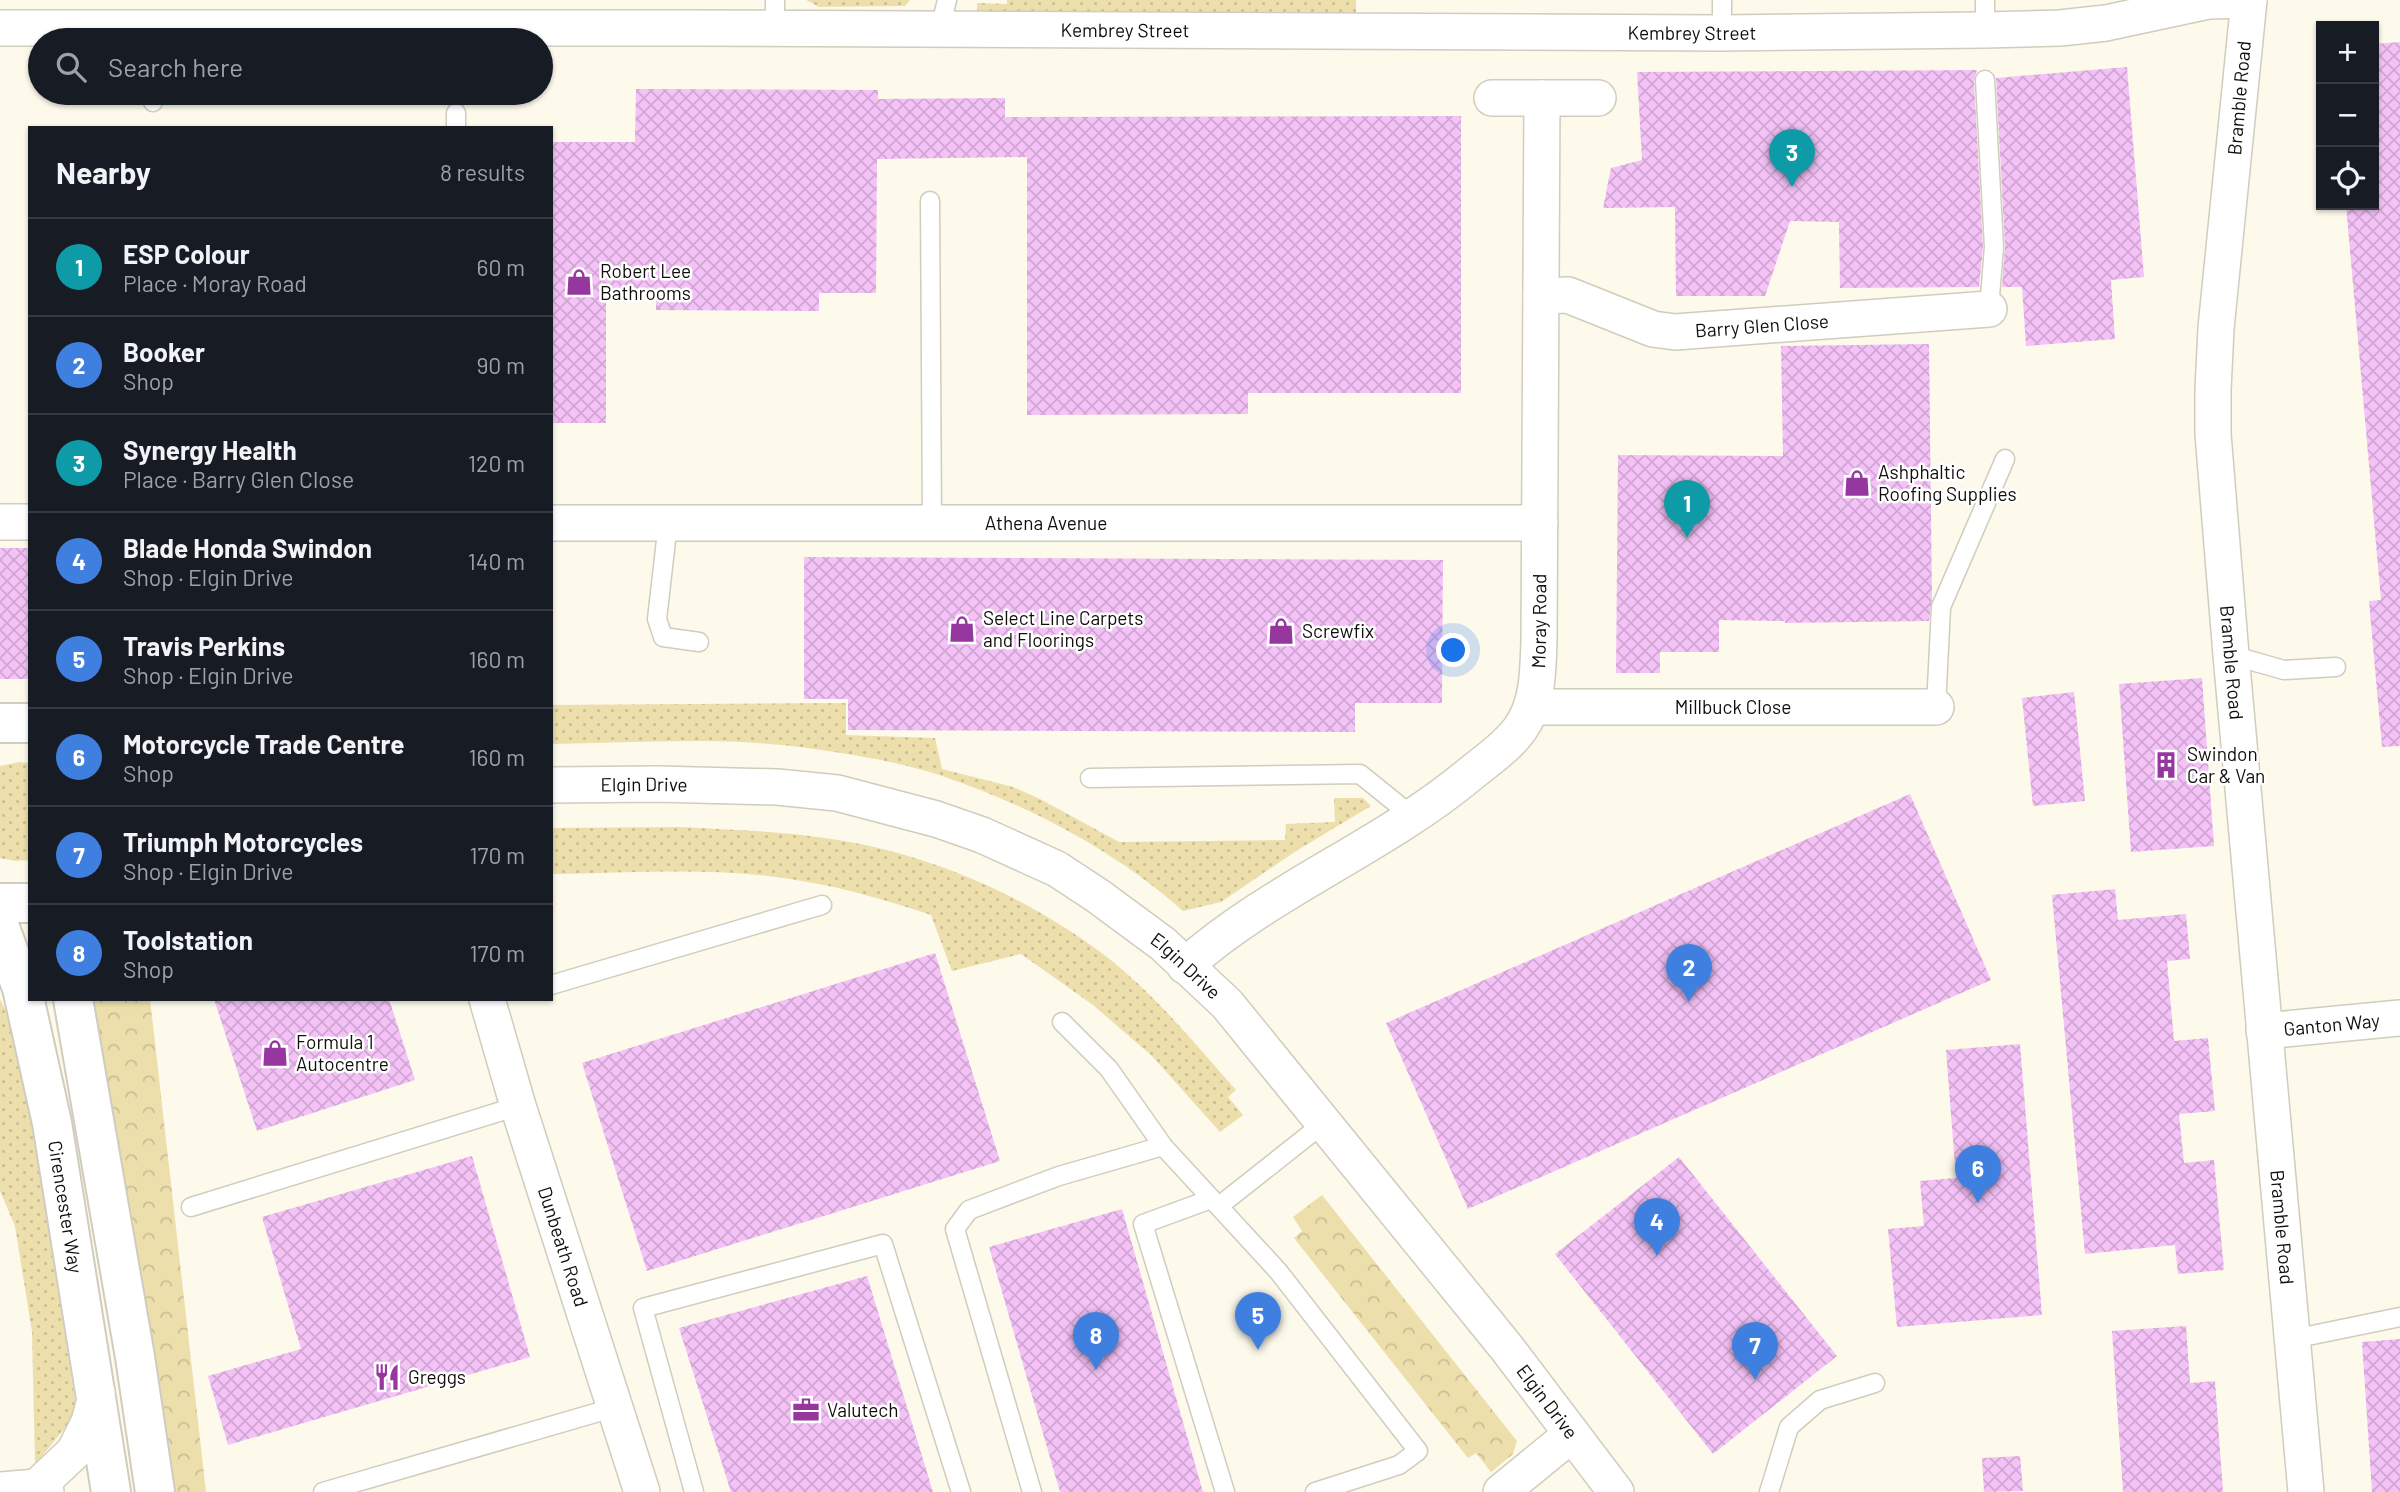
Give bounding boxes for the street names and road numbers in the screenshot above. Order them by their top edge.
street label: Kembrey Street [1061,18,1189,41]
street label: Kembrey Street [1628,21,1756,44]
street label: Bramble Road [2222,40,2255,156]
street label: Barry Glen Close [1694,309,1830,342]
street label: Athena Avenue [985,511,1107,534]
street label: Moray Road [1526,573,1550,669]
street label: Bramble Road [2216,604,2249,721]
street label: Millbuck Close [1675,695,1791,718]
street label: Elgin Drive [600,772,688,796]
street label: Elgin Drive [1147,927,1226,1003]
street label: Ganton Way [2282,1008,2381,1040]
street label: Cirencester Way [44,1139,88,1275]
street label: Bramble Road [2266,1169,2299,1285]
street label: Dunbeath Road [534,1183,594,1309]
street label: Elgin Drive [1512,1360,1583,1443]

